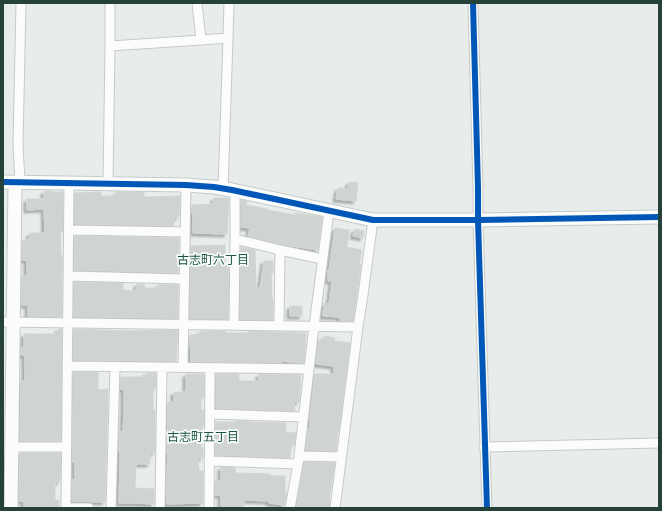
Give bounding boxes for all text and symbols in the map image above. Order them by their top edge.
district label: 古志町六丁目 [177,252,249,268]
district label: 古志町五丁目 [167,429,239,445]

